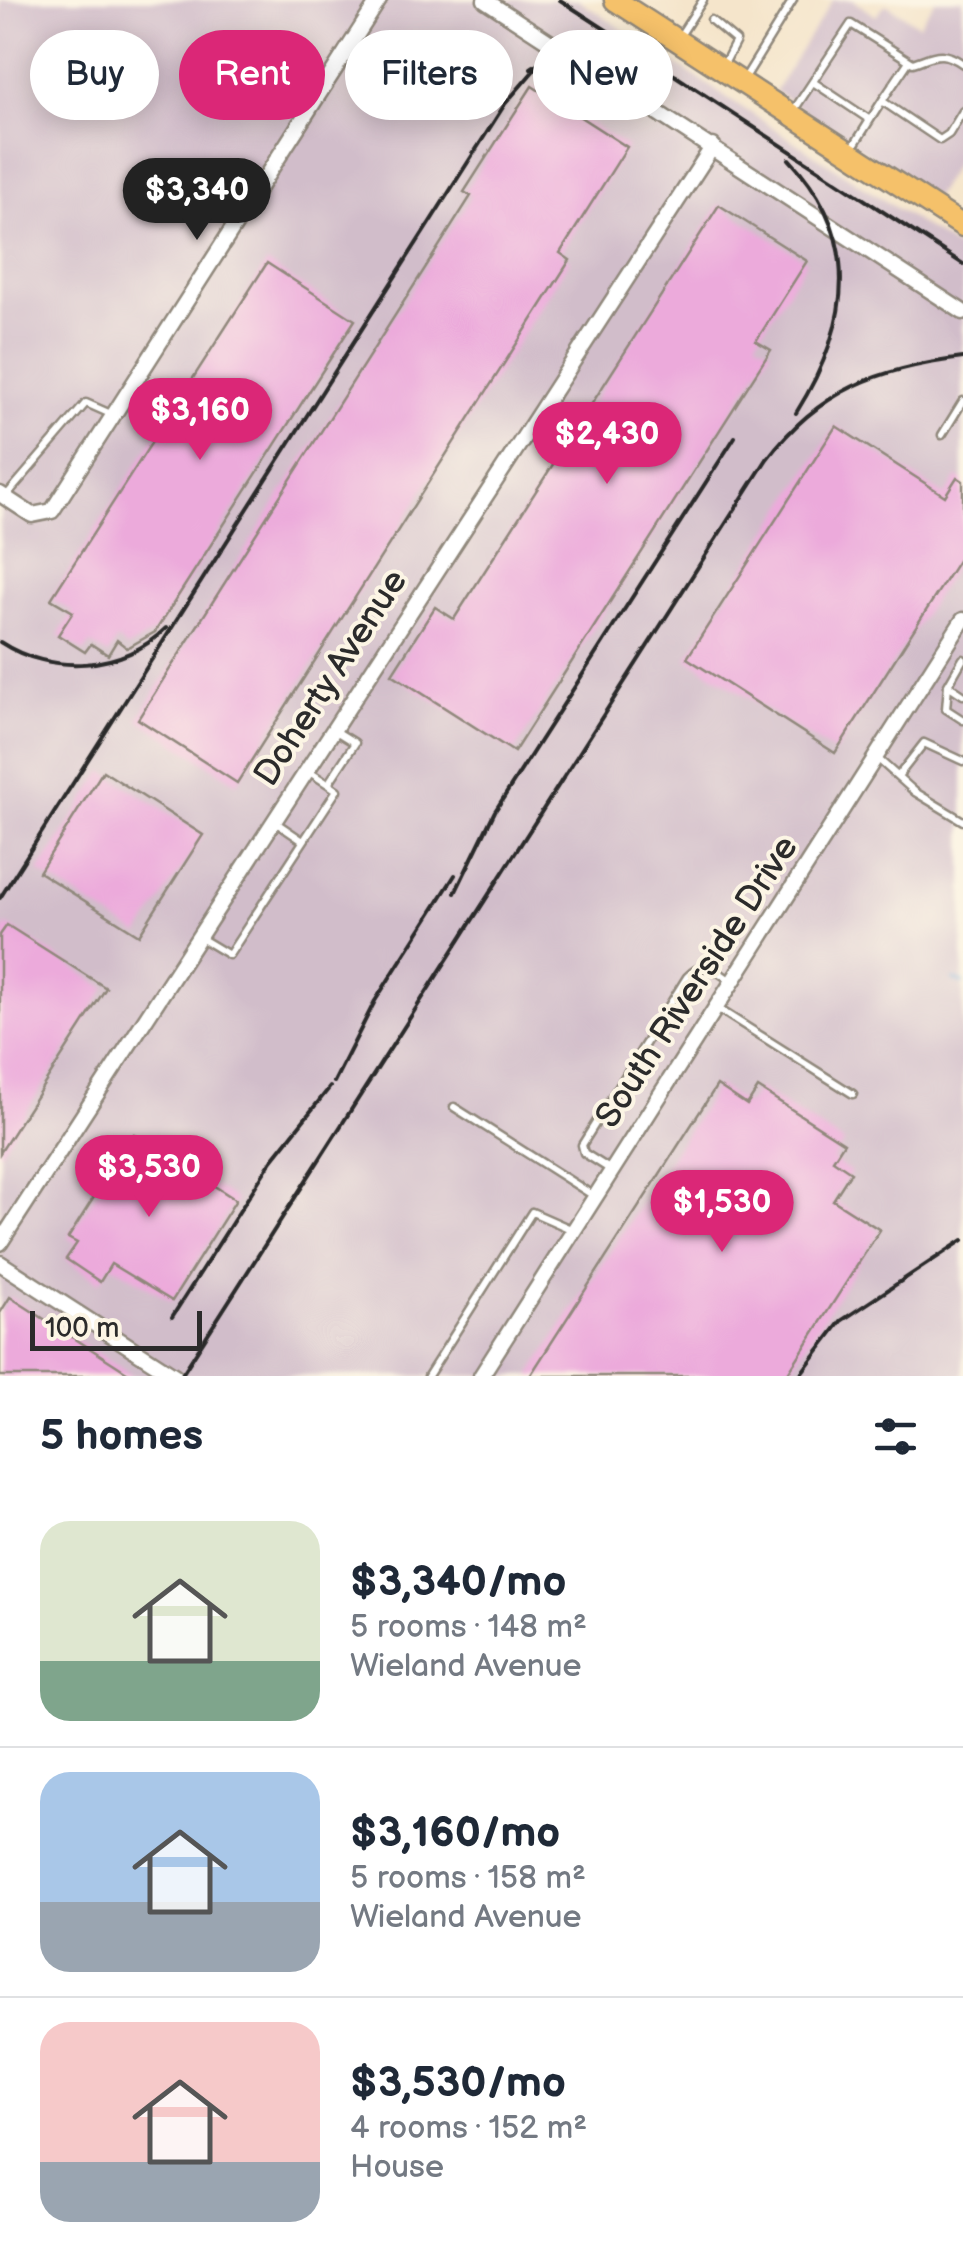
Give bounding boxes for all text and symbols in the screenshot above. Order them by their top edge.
chip: Buy [30,30,159,120]
chip: Rent [179,30,325,120]
chip: Filters [345,30,513,120]
chip: New [533,30,673,120]
pin: $3,340 [116,158,278,243]
text: $3,340 [145,171,249,210]
pin: $3,160 [119,378,281,463]
text: $3,160 [150,391,250,430]
pin: $2,430 [526,402,688,487]
text: $2,430 [555,415,659,454]
street label: Doherty Avenue [245,562,417,794]
street label: South Riverside Drive [587,828,807,1136]
pin: $3,530 [68,1135,230,1220]
text: $3,530 [97,1148,201,1187]
pin: $1,530 [641,1170,803,1255]
text: $1,530 [673,1183,771,1222]
scale bar [30,1306,202,1350]
text: 100 m [45,1312,119,1345]
icon: filters [868,1409,923,1464]
text: 5 homes [40,1411,203,1462]
text: $3,340/mo [350,1557,566,1608]
icon: home [120,1561,240,1681]
text: 5 rooms · 148 m² [350,1608,587,1647]
text: Wieland Avenue [350,1647,582,1686]
text: $3,160/mo [350,1808,560,1859]
icon: home [120,1812,240,1932]
text: 5 rooms · 158 m² [350,1859,586,1898]
text: Wieland Avenue [350,1898,582,1937]
text: $3,530/mo [350,2058,566,2109]
icon: home [120,2062,240,2182]
text: 4 rooms · 152 m² [350,2109,587,2148]
text: House [350,2148,444,2187]

